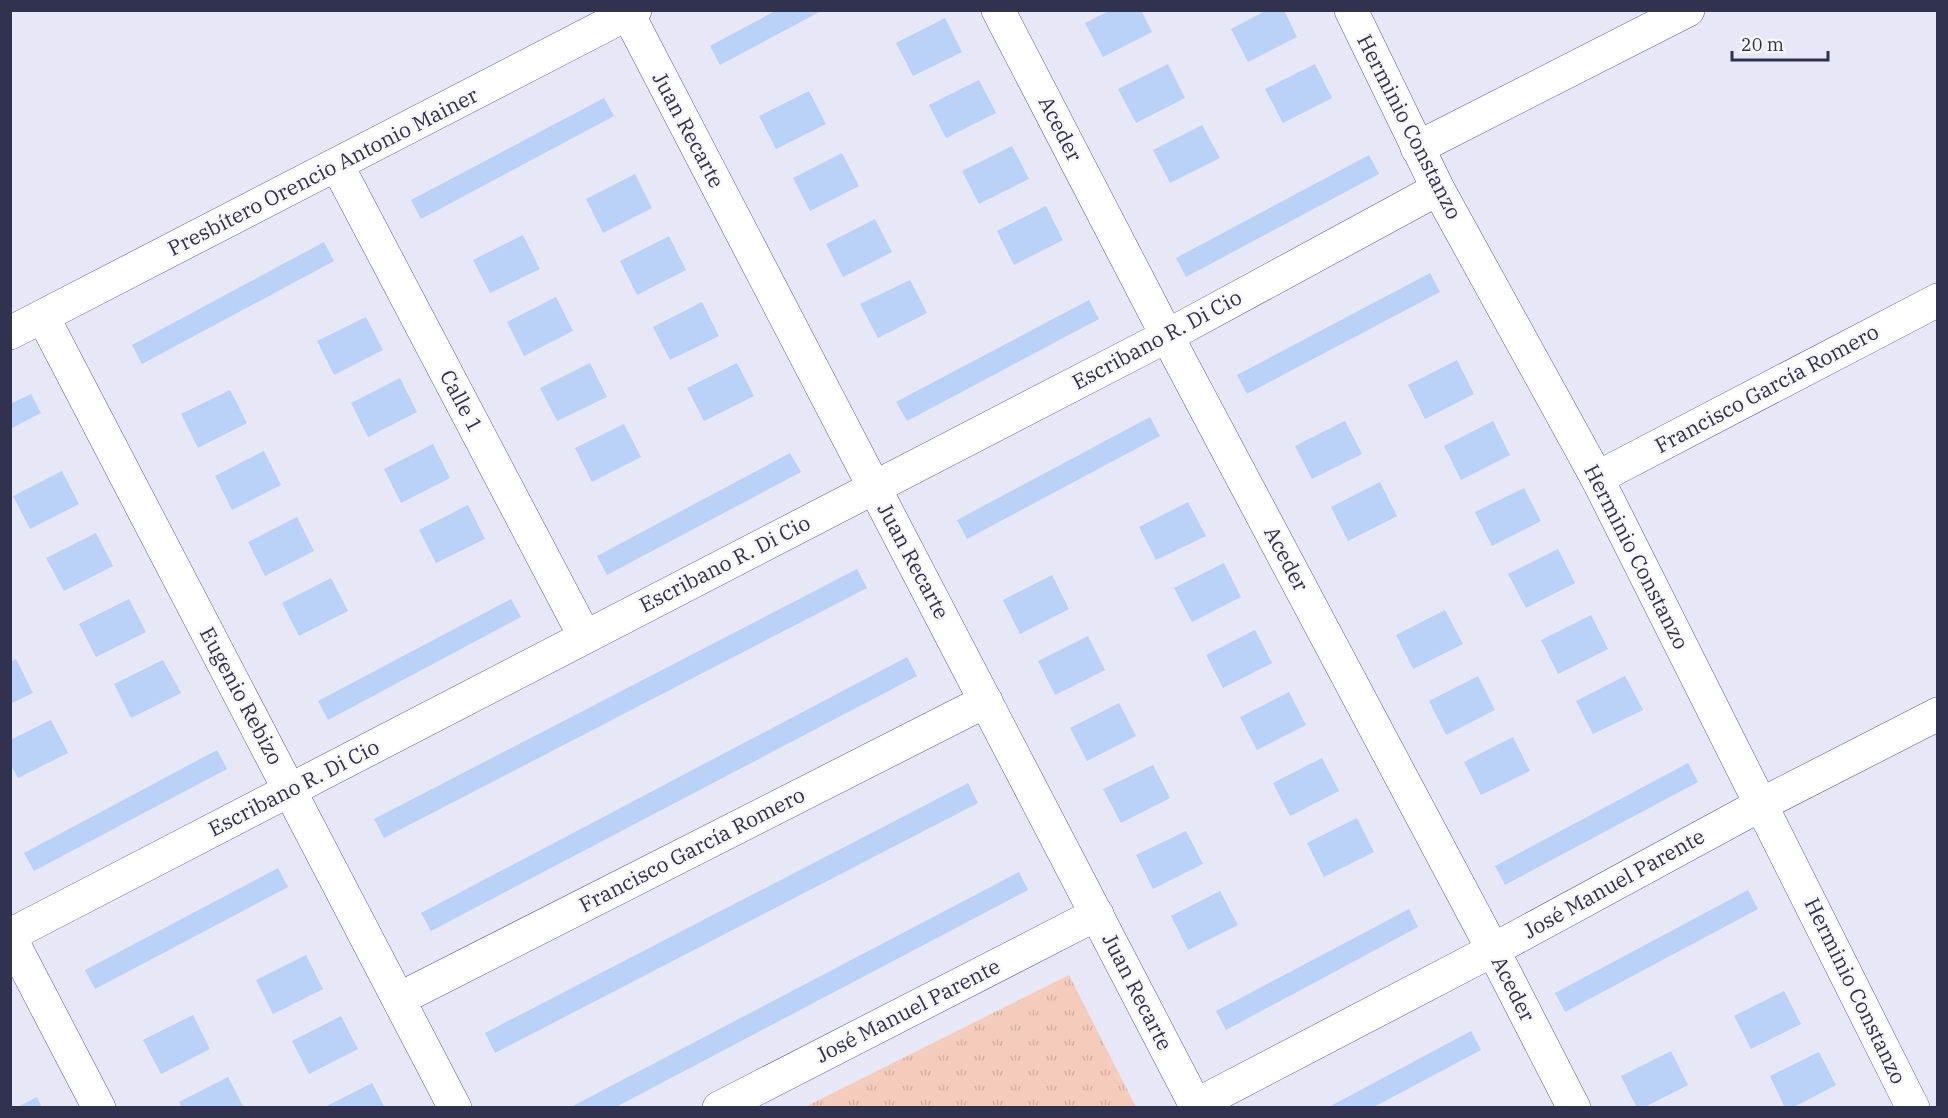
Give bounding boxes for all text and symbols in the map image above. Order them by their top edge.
scale bar [1732,24,1828,62]
street label: Herminio Constanzo [1351,29,1469,224]
text: 20 m [1741,33,1784,56]
street label: Juan Recarte [647,67,731,192]
street label: Presbítero Orencio Antonio Mainer [163,80,483,262]
street label: Aceder [1033,91,1090,167]
street label: Escribano R. Di Cio [1067,283,1246,396]
street label: Francisco García Romero [1650,317,1883,459]
street label: Calle 1 [434,365,490,436]
street label: Herminio Constanzo [1578,459,1696,654]
street label: Juan Recarte [872,498,956,623]
street label: Escribano R. Di Cio [634,508,815,618]
street label: Aceder [1258,521,1316,596]
street label: Eugenio Rebizo [194,622,290,769]
street label: Escribano R. Di Cio [203,732,384,842]
street label: Francisco García Romero [574,780,809,918]
street label: José Manuel Parente [1518,822,1709,945]
street label: Herminio Constanzo [1799,893,1913,1088]
street label: Juan Recarte [1096,928,1179,1055]
street label: Aceder [1486,951,1543,1027]
street label: José Manuel Parente [811,952,1004,1069]

